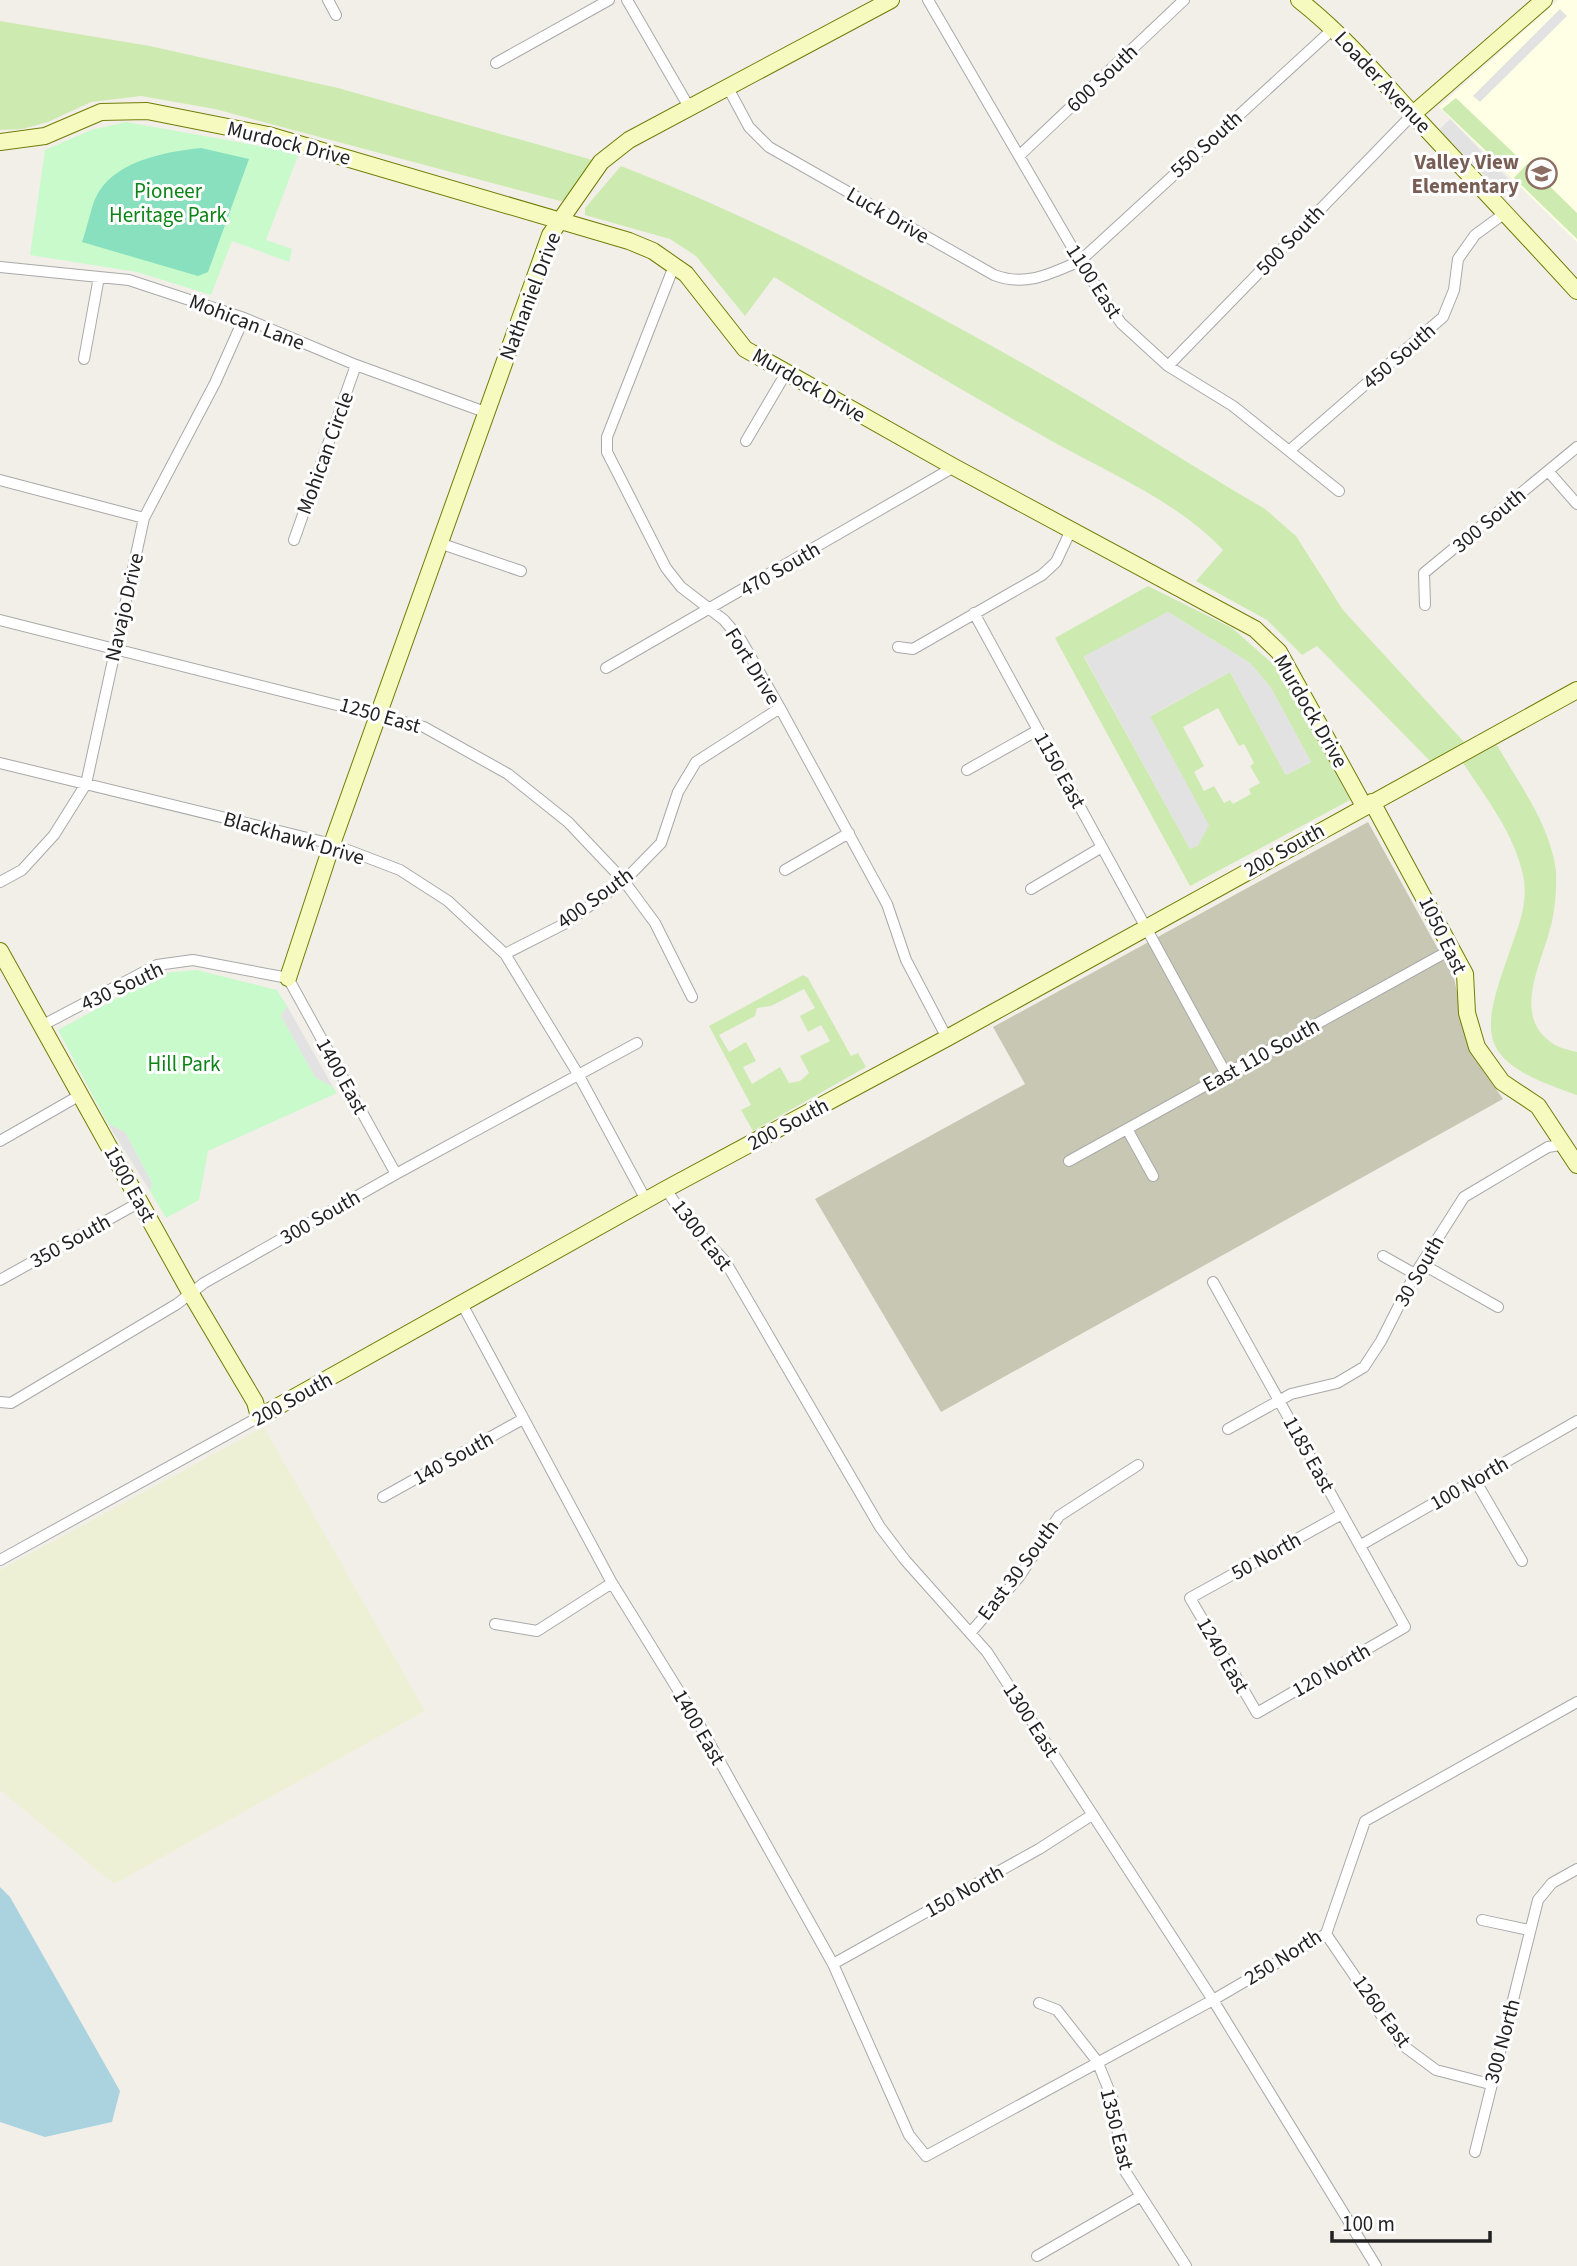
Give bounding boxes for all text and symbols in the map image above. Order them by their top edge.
street label: Loader Avenue [1328,24,1438,140]
street label: 600 South [1060,37,1144,119]
street label: 550 South [1163,103,1249,185]
street label: Murdock Drive [224,113,354,173]
place label: Valley View Elementary [1412,147,1519,201]
school or university icon: Valley View Elementary [1525,157,1559,191]
park label: Pioneer Heritage Park [109,176,228,230]
street label: Luck Drive [841,179,935,251]
street label: 500 South [1249,198,1331,282]
street label: Nathaniel Drive [492,228,568,364]
street label: 1100 East [1059,238,1129,324]
street label: Mohican Lane [185,286,309,358]
street label: 450 South [1356,316,1442,396]
street label: Murdock Drive [747,340,871,430]
street label: Mohican Circle [289,388,361,518]
street label: 300 South [1446,480,1532,560]
street label: 470 South [734,534,826,604]
street label: Navajo Drive [97,550,151,664]
street label: Fort Drive [718,622,788,710]
street label: Murdock Drive [1266,649,1356,773]
street label: 1250 East [336,689,424,741]
street label: 1150 East [1027,726,1093,814]
street label: Blackhawk Drive [220,804,368,872]
street label: 200 South [1238,816,1330,884]
street label: 400 South [551,860,639,936]
street label: 1050 East [1411,891,1475,979]
street label: 430 South [76,954,168,1018]
street label: East 110 South [1197,1011,1325,1099]
street label: 1400 East [309,1032,375,1120]
park label: Hill Park [147,1049,221,1079]
street label: 200 South [742,1090,834,1158]
street label: 1500 East [97,1140,163,1228]
street label: 300 South [274,1182,366,1252]
street label: 1300 East [665,1193,739,1277]
street label: 350 South [24,1207,116,1275]
street label: 30 South [1387,1230,1451,1312]
street label: 200 South [246,1365,338,1433]
street label: 1185 East [1276,1410,1342,1498]
street label: 140 South [407,1424,499,1492]
street label: 100 North [1424,1448,1514,1518]
street label: East 30 South [970,1513,1066,1627]
street label: 50 North [1226,1524,1306,1588]
street label: 1240 East [1189,1612,1257,1698]
street label: 120 North [1286,1635,1376,1705]
street label: 1300 East [996,1677,1066,1763]
street label: 1400 East [665,1684,733,1770]
street label: 150 North [919,1857,1009,1925]
street label: 250 North [1238,1921,1328,1993]
street label: 1260 East [1345,1969,1419,2053]
street label: 300 North [1476,1995,1528,2087]
street label: 1350 East [1092,2085,1142,2173]
scale bar [1332,2200,1490,2244]
text: 100 m [1342,2209,1395,2239]

